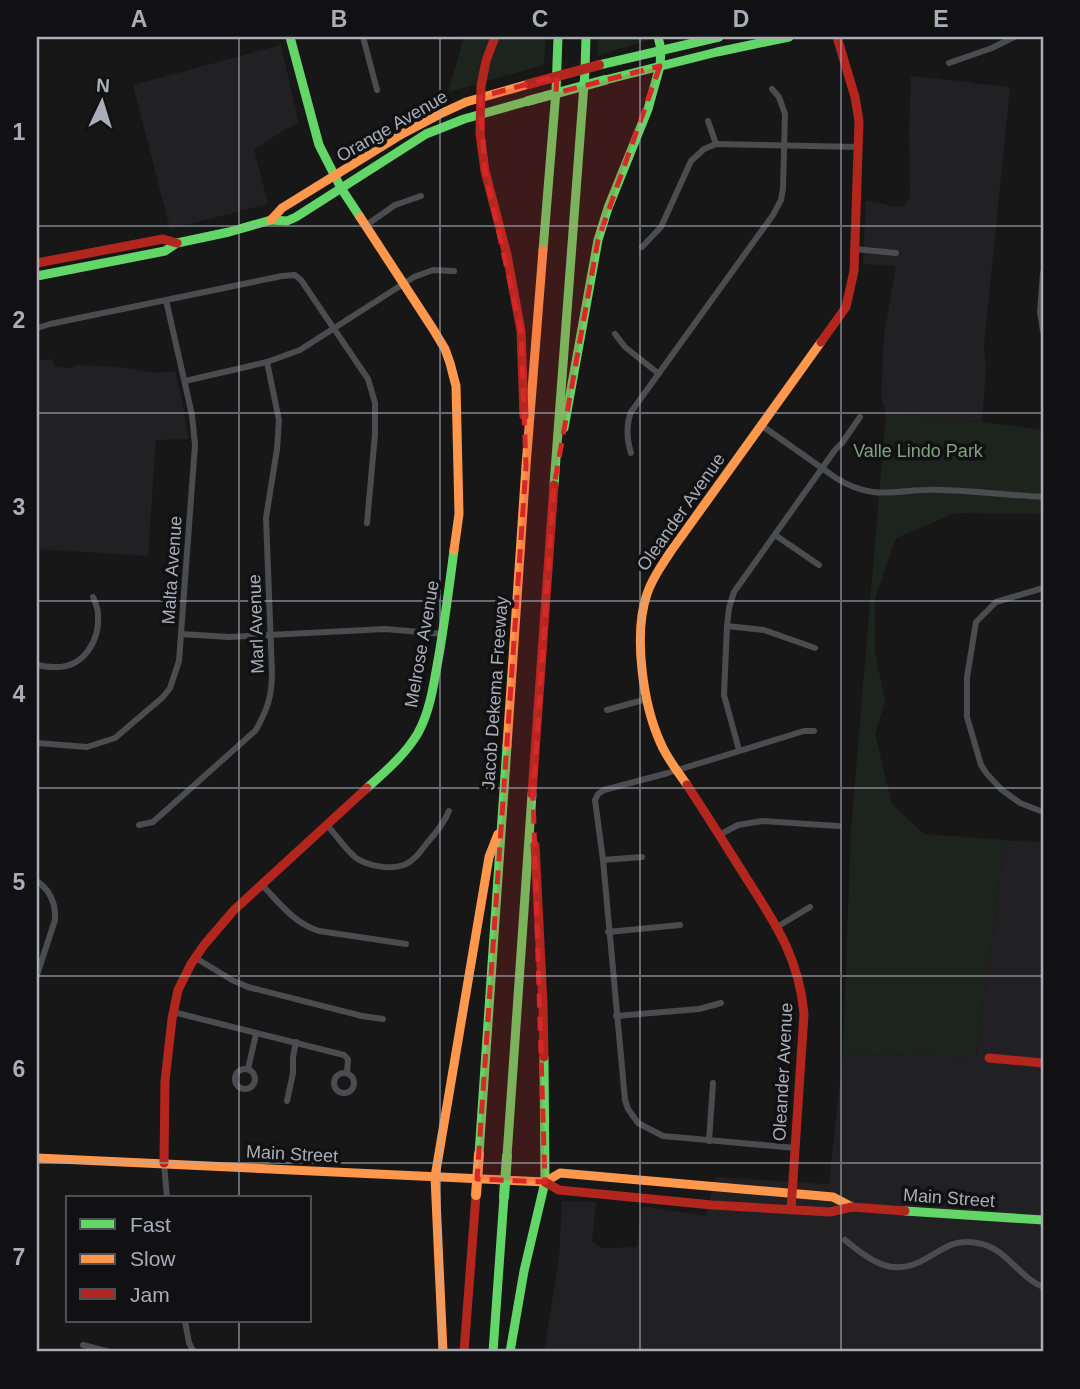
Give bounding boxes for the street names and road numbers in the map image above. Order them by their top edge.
street label: Orange Avenue [333,86,451,166]
street label: Oleander Avenue [633,449,729,575]
street label: Malta Avenue [158,515,186,625]
street label: Marl Avenue [244,574,268,674]
street label: Melrose Avenue [401,579,443,709]
street label: Jacob Dekema Freeway [478,595,512,791]
street label: Oleander Avenue [769,1002,797,1142]
street label: Main Street [246,1142,338,1166]
street label: Main Street [902,1185,996,1211]

